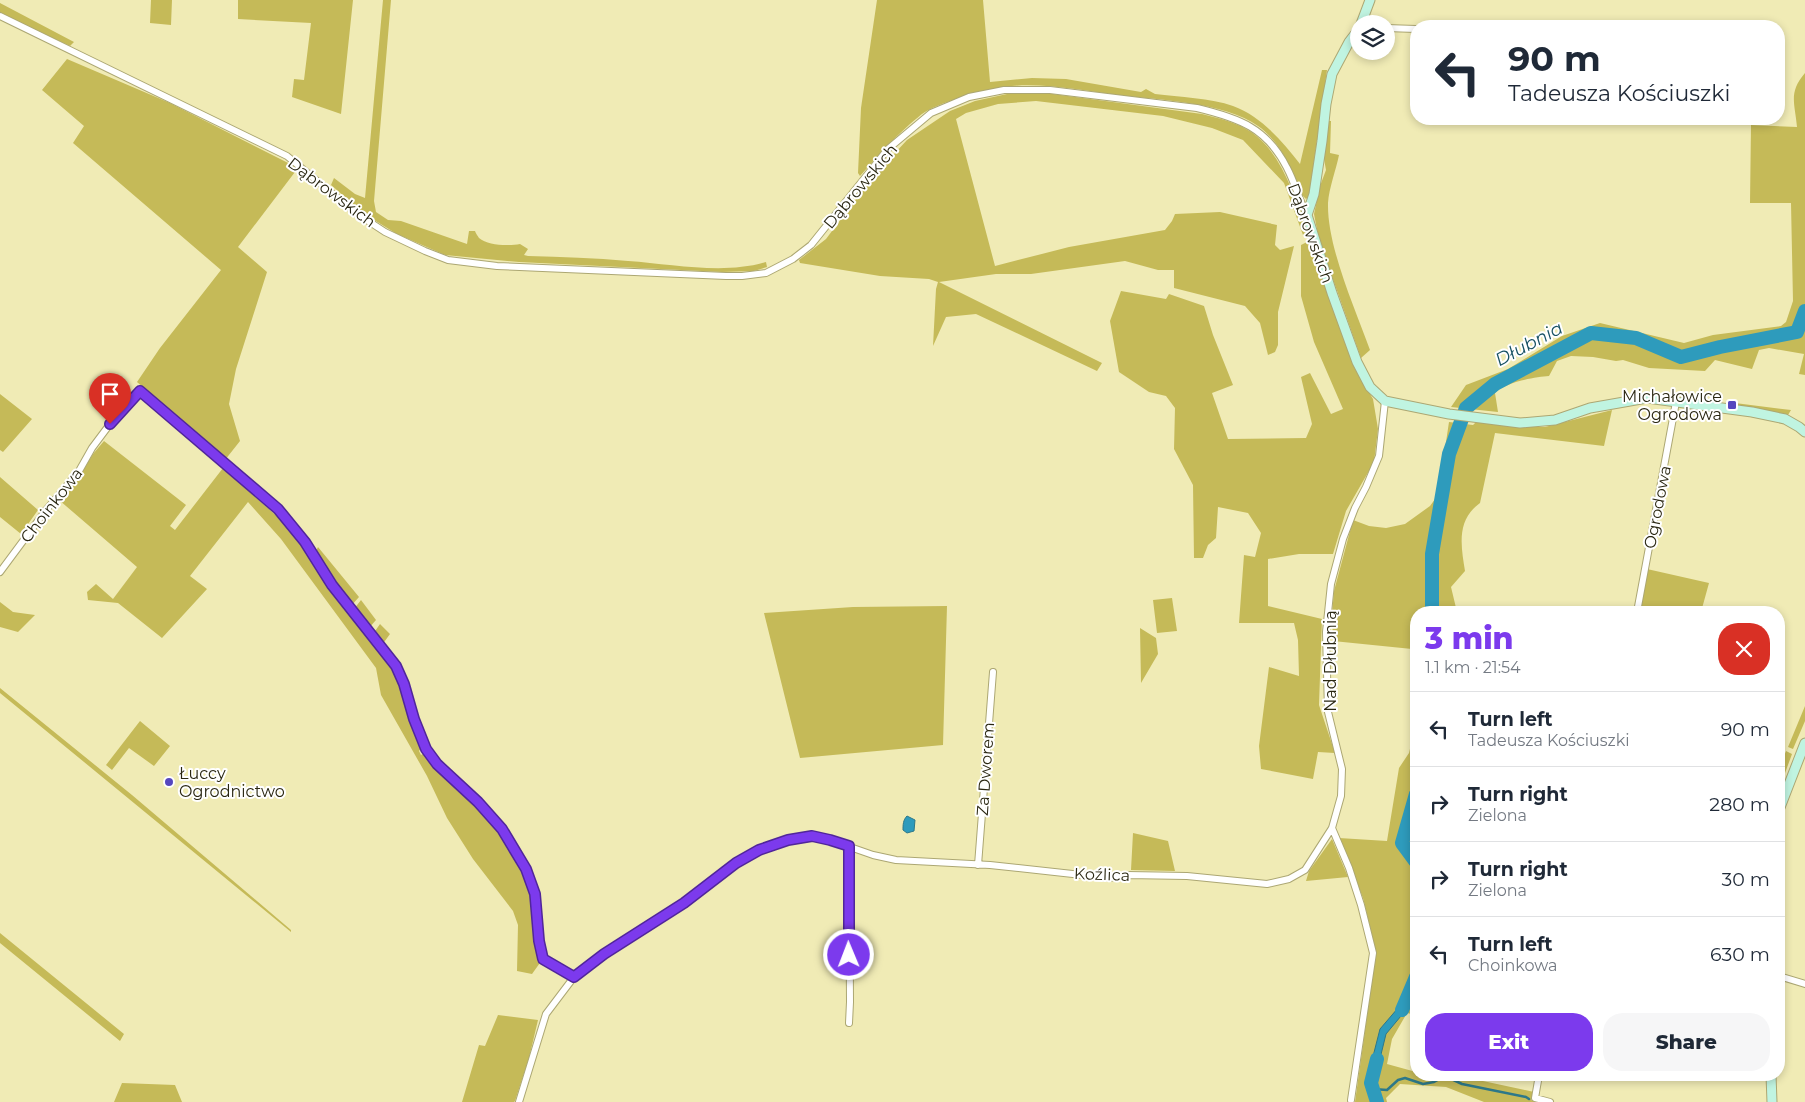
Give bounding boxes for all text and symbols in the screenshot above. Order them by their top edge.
map controls [1350,15,1395,60]
button: layers [1350,15,1395,60]
text: 90 m [1508,37,1601,80]
icon: left [1425,40,1490,105]
text: Tadeusza Kościuszki [1508,80,1730,107]
street label: Dąbrowskich [819,140,901,233]
street label: Dąbrowskich [284,153,379,232]
street label: Dąbrowskich [1284,181,1337,286]
water label: Dłubnia [1491,317,1567,371]
pin [89,373,131,424]
icon: arrive [96,380,124,408]
place label: Michałowice Ogrodowa [1622,387,1722,424]
marker: Michałowice Ogrodowa [1726,399,1738,411]
street label: Choinkowa [16,464,86,546]
street label: Ogrodowa [1640,464,1675,550]
street label: Nad Dłubnią [1321,610,1340,712]
text: 3 min [1425,620,1513,657]
button: close [1718,623,1770,675]
text: 1.1 km · 21:54 [1425,658,1521,677]
text: Turn left [1468,708,1553,731]
icon: left [1425,715,1453,743]
text: 90 m [1721,718,1770,741]
street label: Za Dworem [973,721,998,817]
text: Tadeusza Kościuszki [1468,731,1630,750]
place label: Łuccy Ogrodnictwo [179,764,285,801]
marker: Łuccy Ogrodnictwo [163,776,175,788]
text: Turn right [1468,783,1568,806]
icon: right [1425,790,1453,818]
text: 280 m [1709,793,1770,816]
text: Zielona [1468,806,1527,825]
text: Turn right [1468,858,1568,881]
street label: Koźlica [1074,864,1130,885]
icon: right [1425,865,1453,893]
text: 30 m [1722,868,1770,891]
text: Zielona [1468,881,1527,900]
position arrow [822,928,874,980]
text: Turn left [1468,933,1553,956]
icon: left [1425,940,1453,968]
text: 630 m [1710,943,1770,966]
text: Choinkowa [1468,956,1558,975]
button: Exit [1425,1013,1593,1071]
button: Share [1603,1013,1770,1071]

